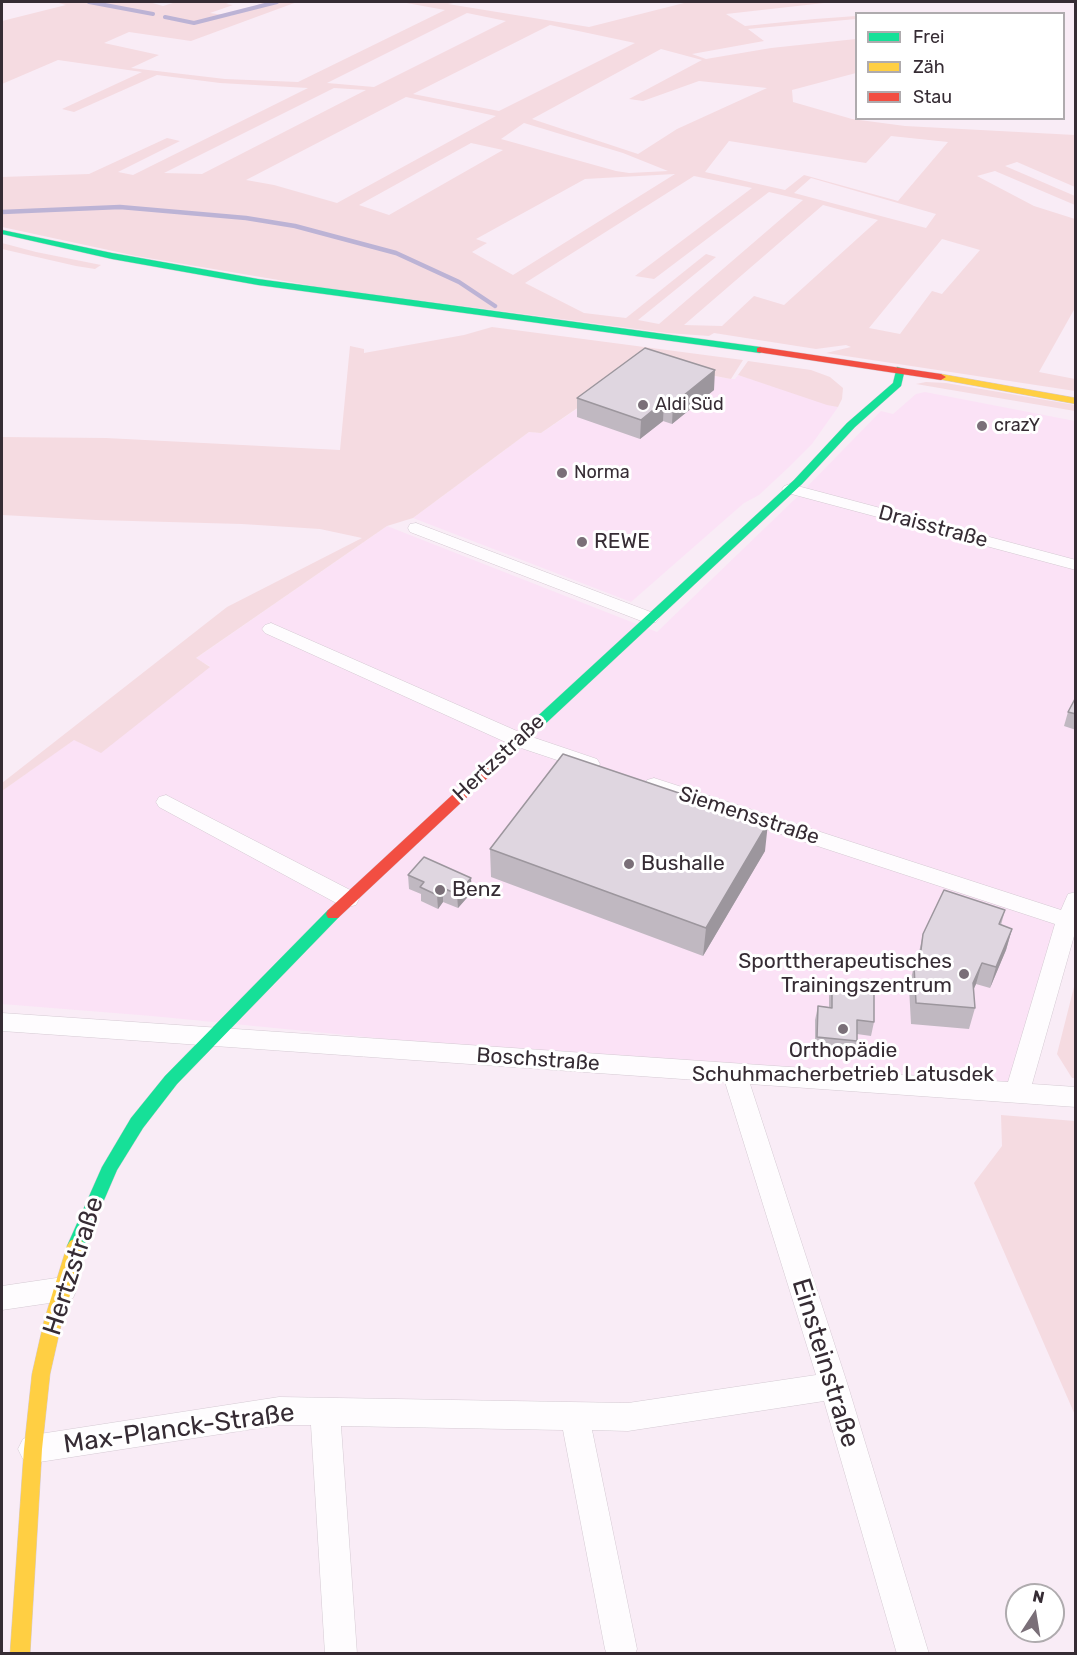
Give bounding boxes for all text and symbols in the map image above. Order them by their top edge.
legend [855,12,1065,120]
text: Frei [913,26,944,48]
text: Zäh [913,56,945,78]
text: Stau [913,86,952,108]
place label: Aldi Süd [655,394,724,416]
marker: Aldi Süd [636,398,650,412]
place label: crazY [994,415,1040,437]
marker: crazY [975,419,989,433]
place label: Norma [574,462,630,484]
marker: Norma [555,466,569,480]
street label: Draisstraße [876,500,990,554]
place label: REWE [594,529,650,555]
marker: REWE [575,535,589,549]
street label: Hertzstraße [448,709,550,807]
street label: Siemensstraße [676,781,822,851]
place label: Bushalle [641,851,725,877]
marker: Bushalle [622,857,636,871]
place label: Benz [452,877,501,903]
marker: Benz [433,883,447,897]
place label: Sporttherapeutisches Trainingszentrum [738,949,952,999]
marker: Sporttherapeutisches Trainingszentrum [957,967,971,981]
marker: Orthopädie Schuhmacherbetrieb Latusdek [836,1022,850,1036]
place label: Orthopädie Schuhmacherbetrieb Latusdek [692,1038,994,1088]
street label: Boschstraße [475,1043,601,1077]
street label: Hertzstraße [37,1193,111,1339]
street label: Einsteinstraße [784,1275,866,1451]
street label: Max-Planck-Straße [62,1397,296,1461]
north arrow [1005,1583,1065,1643]
text: N [1031,1586,1046,1607]

